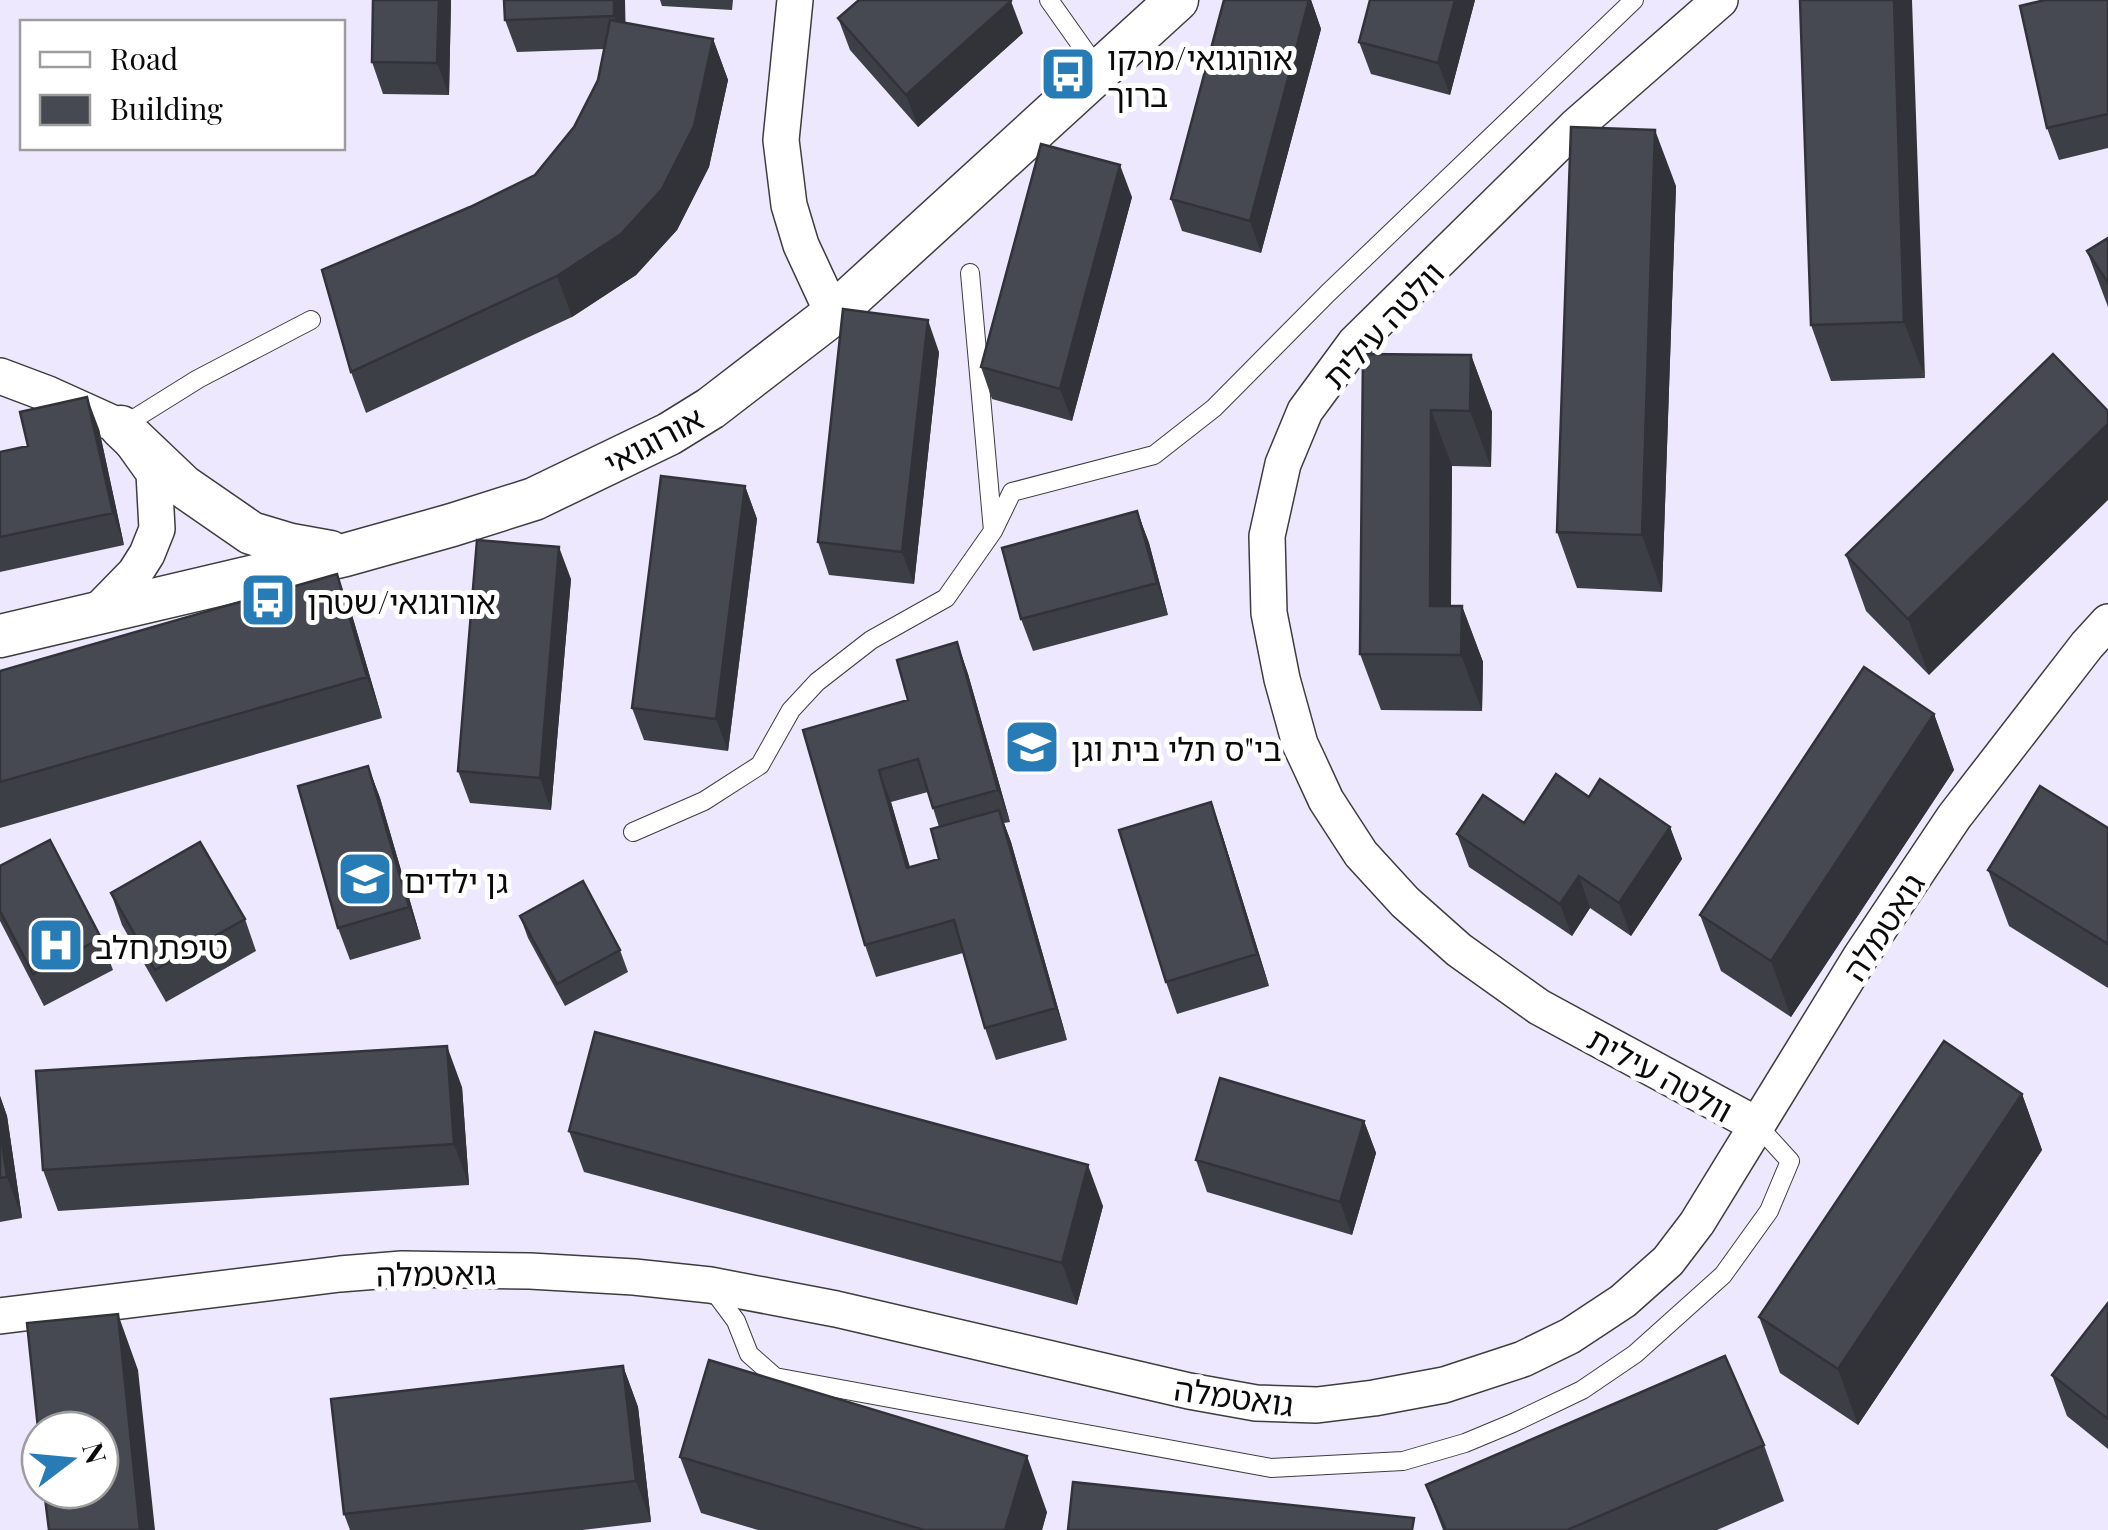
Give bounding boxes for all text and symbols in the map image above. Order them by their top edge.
legend [20,20,345,150]
place label: אורוגואי/מרקו ברוך [1107,35,1293,115]
text: Road [110,38,178,78]
bus stop icon: אורוגואי/מרקו ברוך [1038,44,1098,104]
text: Building [110,88,223,128]
street label: וולטה עילית [1312,251,1452,397]
street label: אורוגואי [596,395,710,483]
bus stop icon: אורוגואי/שטרן [238,570,298,630]
place label: אורוגואי/שטרן [307,579,496,622]
school or university icon: בי"ס תלי בית וגן [1002,717,1062,777]
place label: בי"ס תלי בית וגן [1071,726,1282,769]
school or university icon: גן ילדים [335,849,395,909]
place label: גן ילדים [404,858,508,901]
street label: גואטמלה [1831,864,1933,988]
hospital icon: טיפת חלב [26,915,86,975]
place label: טיפת חלב [95,924,228,967]
street label: וולטה עילית [1581,1016,1741,1130]
street label: גואטמלה [376,1249,496,1295]
street label: גואטמלה [1172,1365,1296,1425]
north arrow [20,1410,120,1510]
text: N [75,1438,116,1468]

